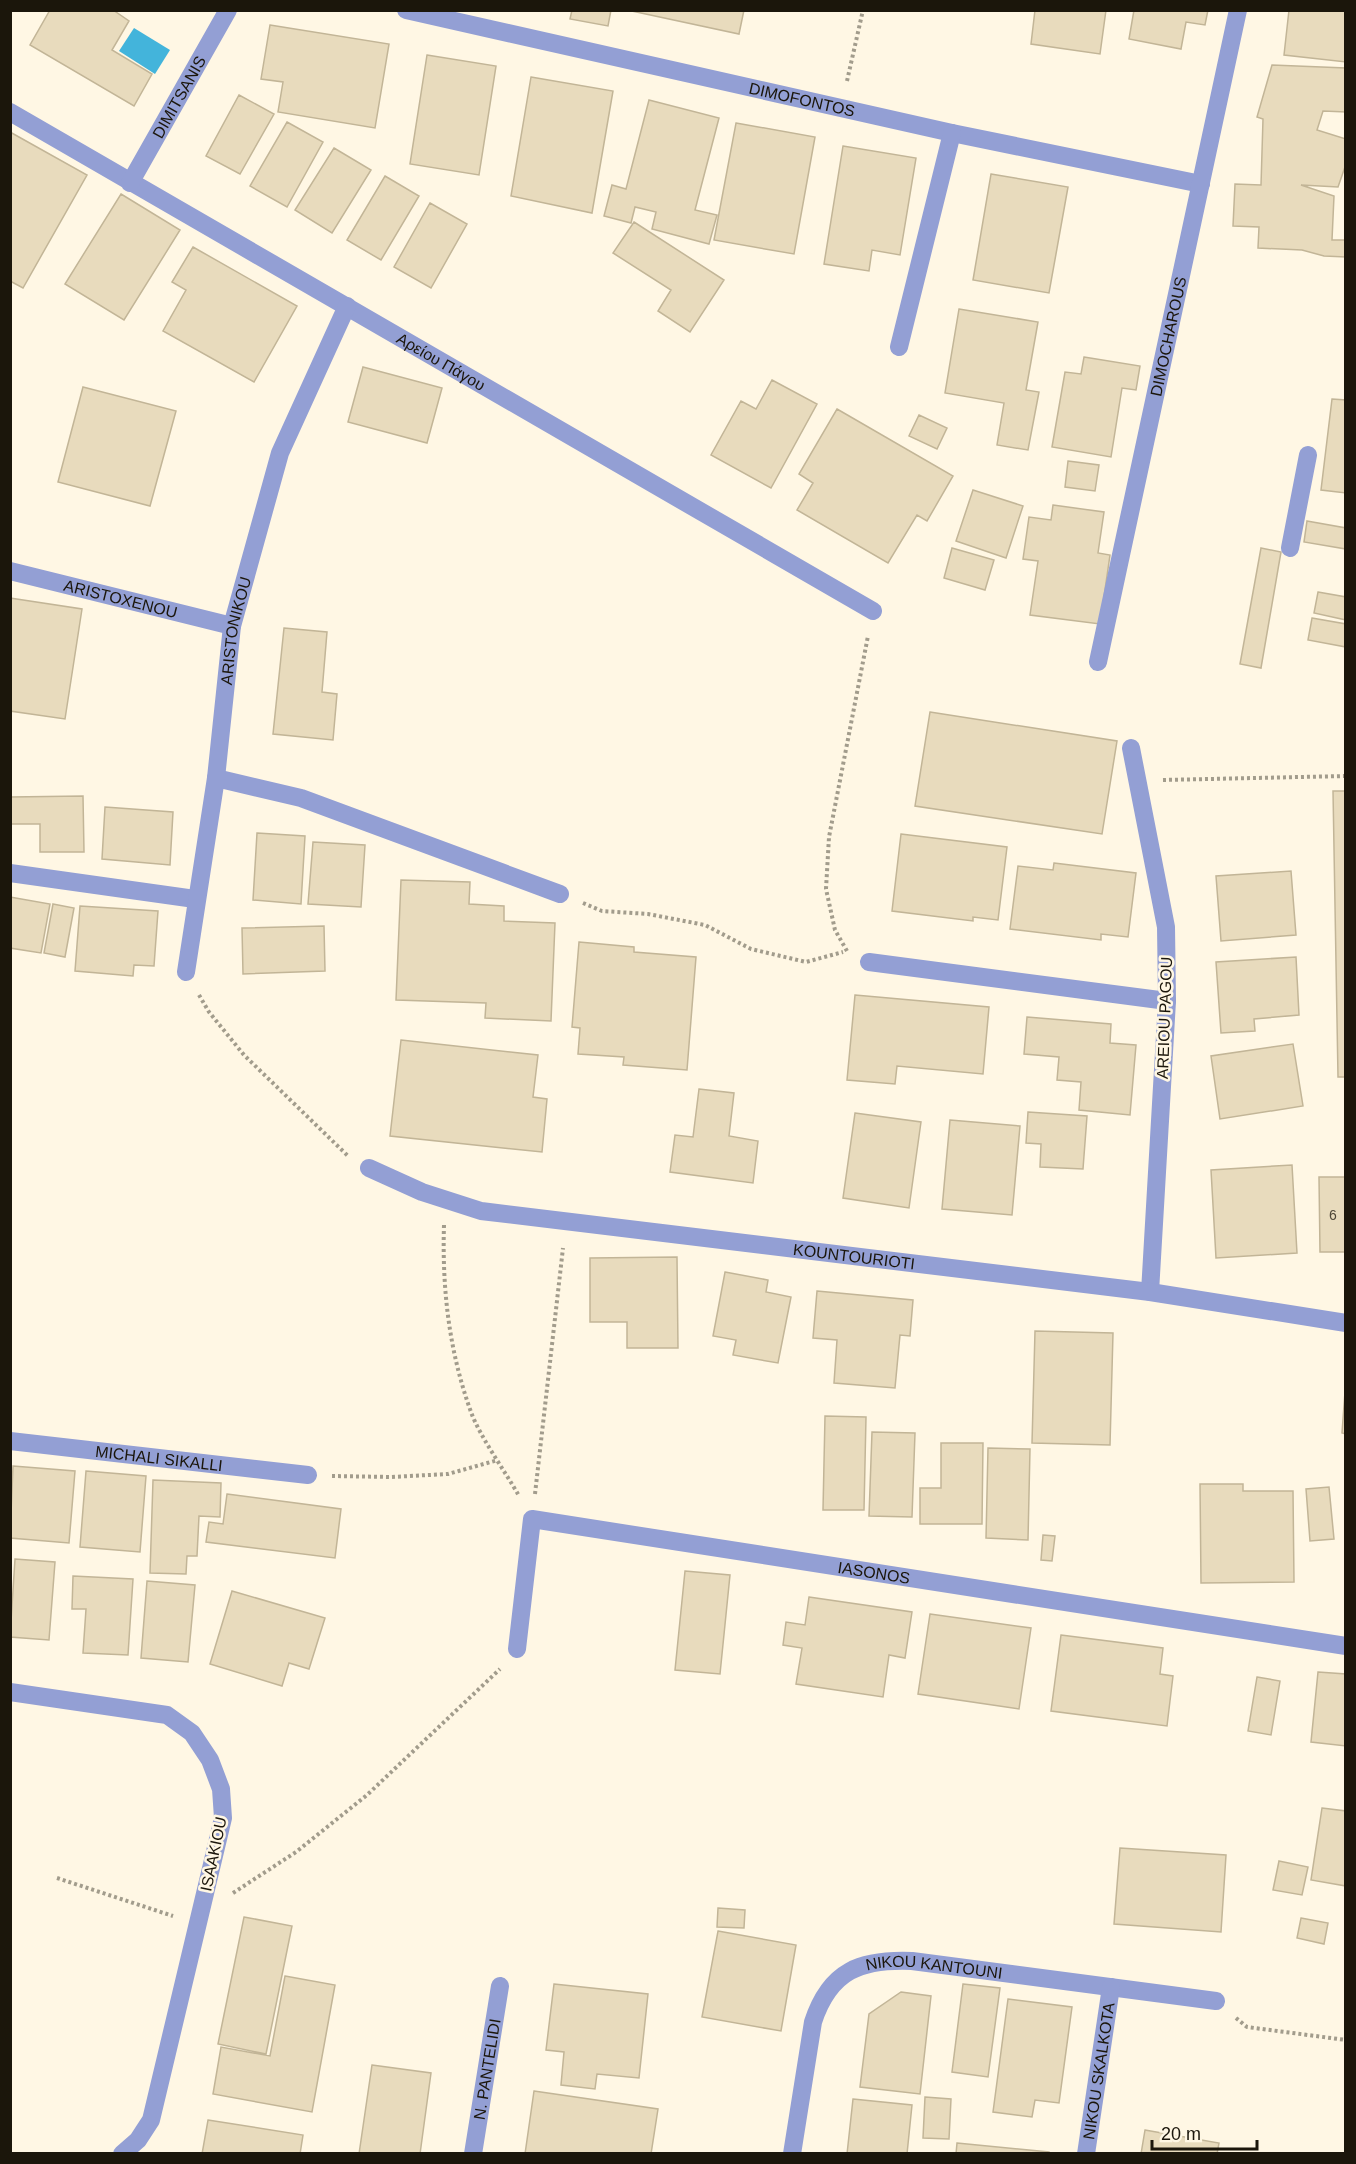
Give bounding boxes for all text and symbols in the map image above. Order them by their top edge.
street label: DIMITSANIS [149,53,209,141]
street label: DIMOFONTOS [747,80,857,120]
street label: DIMOCHAROUS [1147,275,1189,398]
street label: Αρείου Πάγου [394,330,488,394]
street label: ARISTONIKOU [218,575,254,686]
street label: ARISTOXENOU [62,577,179,621]
street label: AREIOU PAGOU [1154,957,1175,1079]
house number: 6 [1329,1207,1337,1223]
street label: KOUNTOURIOTI [792,1241,916,1272]
street label: MICHALI SIKALLI [94,1443,224,1474]
street label: IASONOS [837,1559,911,1587]
street label: ISAAKIOU [197,1815,230,1893]
street label: NIKOU KANTOUNI [864,1953,1003,1982]
street label: NIKOU SKALKOTA [1080,2001,1118,2141]
street label: N. PANTELIDI [471,2017,504,2121]
scale bar [1152,2113,1257,2151]
text: 20 m [1161,2124,1201,2144]

